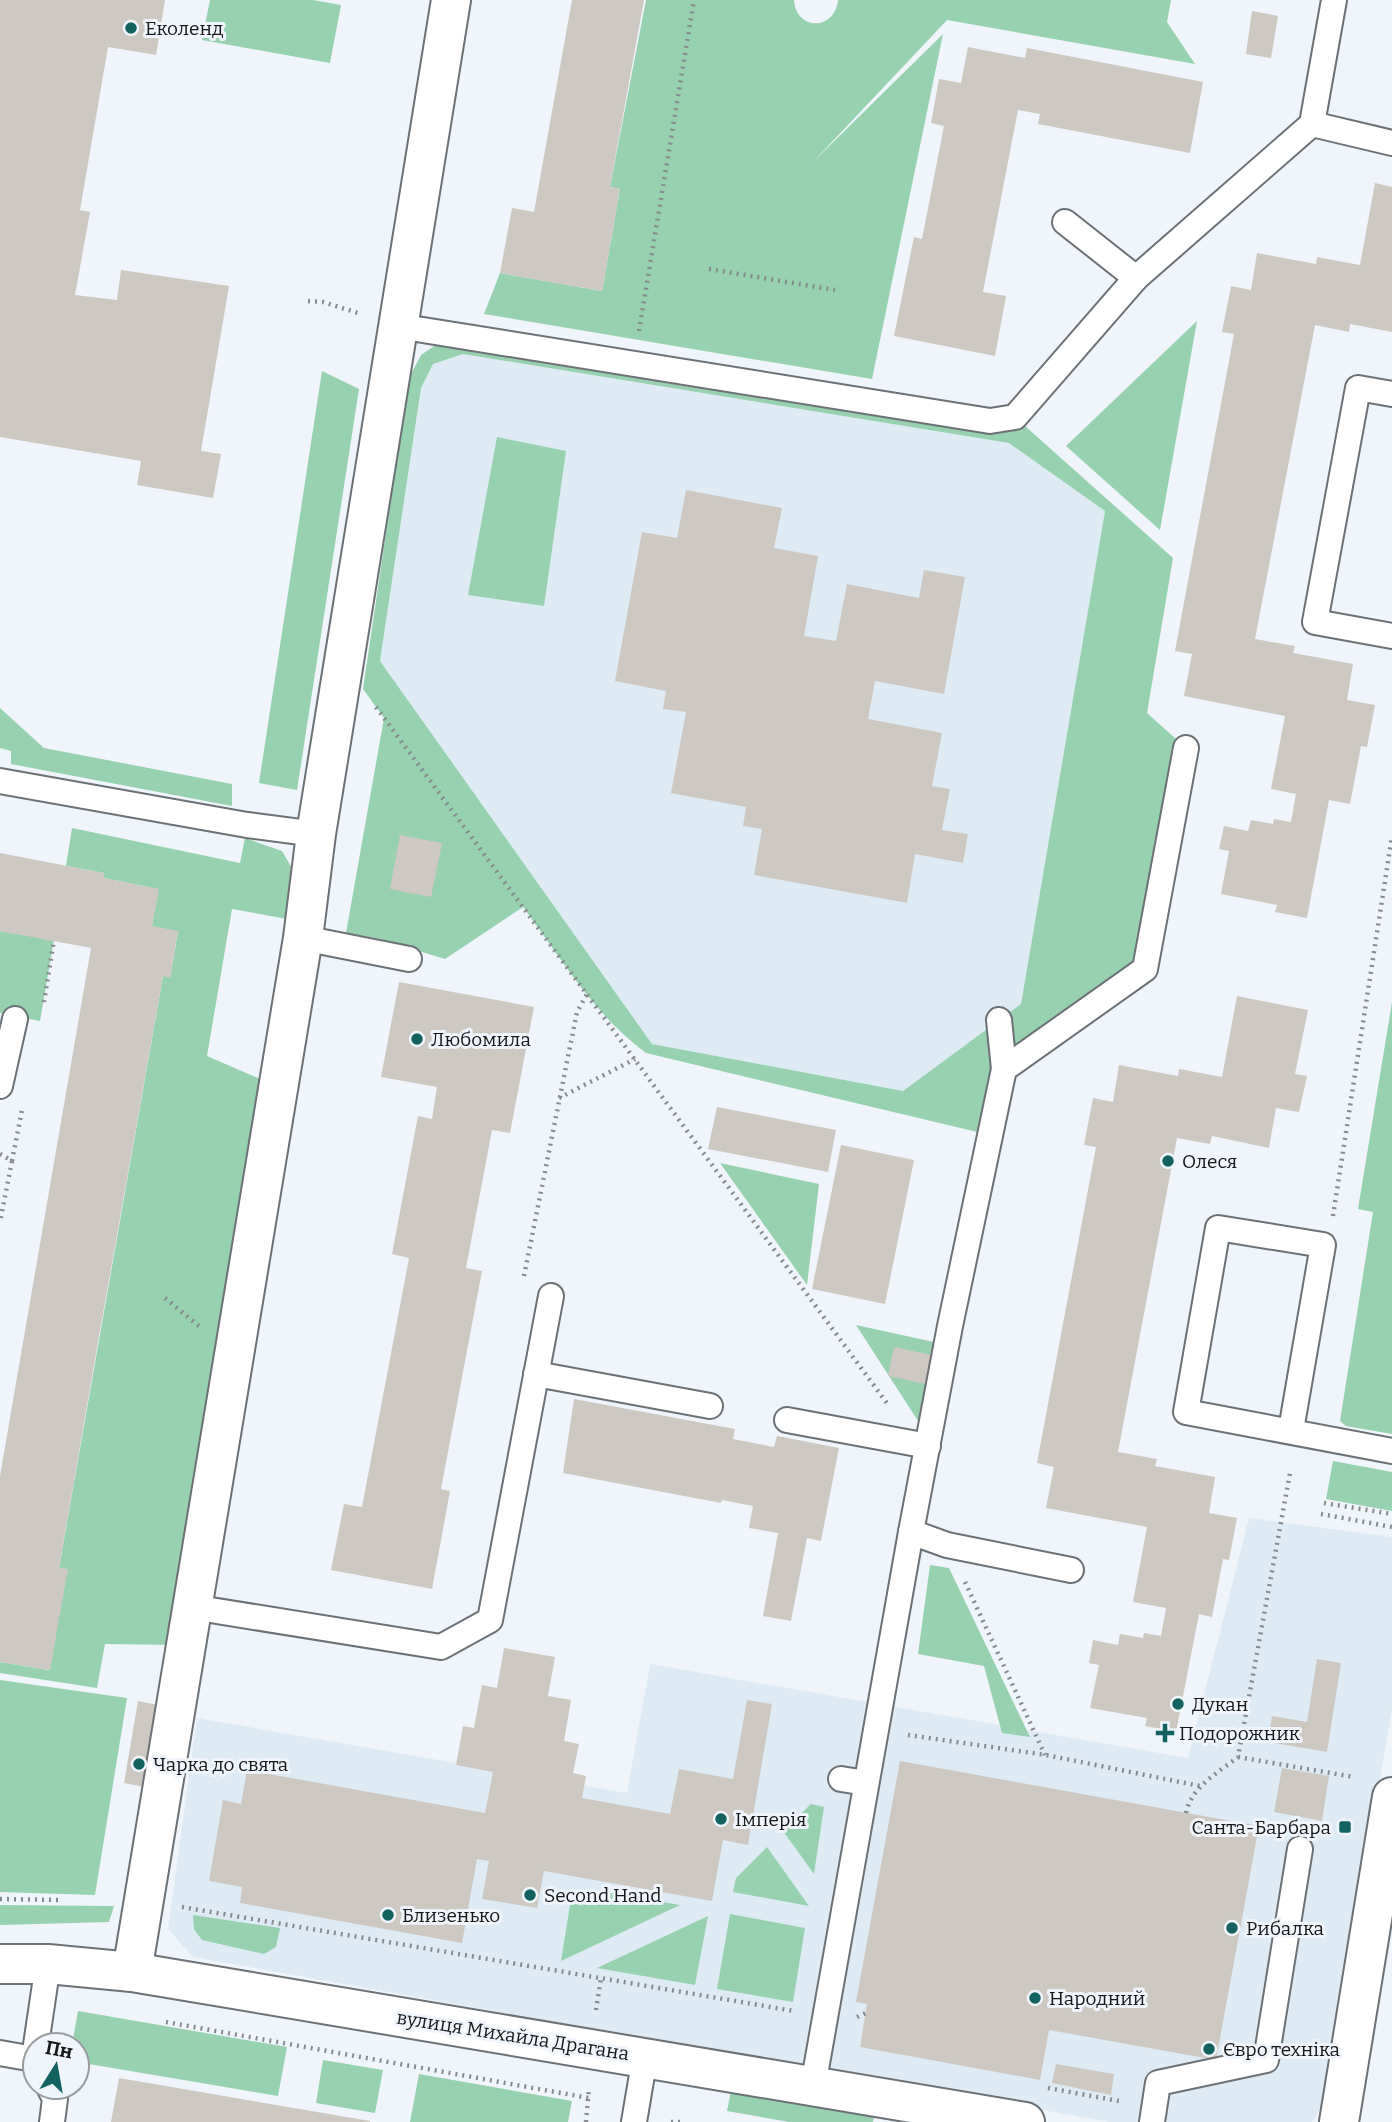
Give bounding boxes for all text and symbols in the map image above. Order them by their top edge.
place label: Еколенд [145,17,224,40]
marker: Еколенд [123,20,139,36]
place label: Любомила [431,1028,531,1051]
marker: Любомила [409,1031,425,1047]
place label: Олеся [1182,1150,1237,1173]
marker: Олеся [1160,1153,1176,1169]
place label: Дукан [1192,1693,1248,1716]
marker: Дукан [1170,1696,1186,1712]
place label: Подорожник [1179,1722,1301,1745]
marker: Подорожник [1157,1725,1173,1741]
place label: Чарка до свята [153,1753,289,1776]
marker: Чарка до свята [131,1756,147,1772]
place label: Імперія [735,1808,806,1831]
marker: Імперія [713,1811,729,1827]
place label: Санта-Барбара [1191,1816,1332,1839]
marker: Санта-Барбара [1337,1819,1353,1835]
place label: Second Hand [544,1884,661,1907]
marker: Second Hand [522,1887,538,1903]
place label: Близенько [402,1904,500,1927]
marker: Близенько [380,1907,396,1923]
place label: Рибалка [1246,1917,1325,1940]
marker: Рибалка [1224,1920,1240,1936]
place label: Народний [1049,1987,1145,2010]
marker: Народний [1027,1990,1043,2006]
street label: вулиця Михайла Драгана [395,2006,631,2065]
north arrow [21,2031,91,2101]
text: Пн [43,2036,75,2064]
place label: Євро техніка [1223,2038,1341,2061]
marker: Євро техніка [1201,2041,1217,2057]

